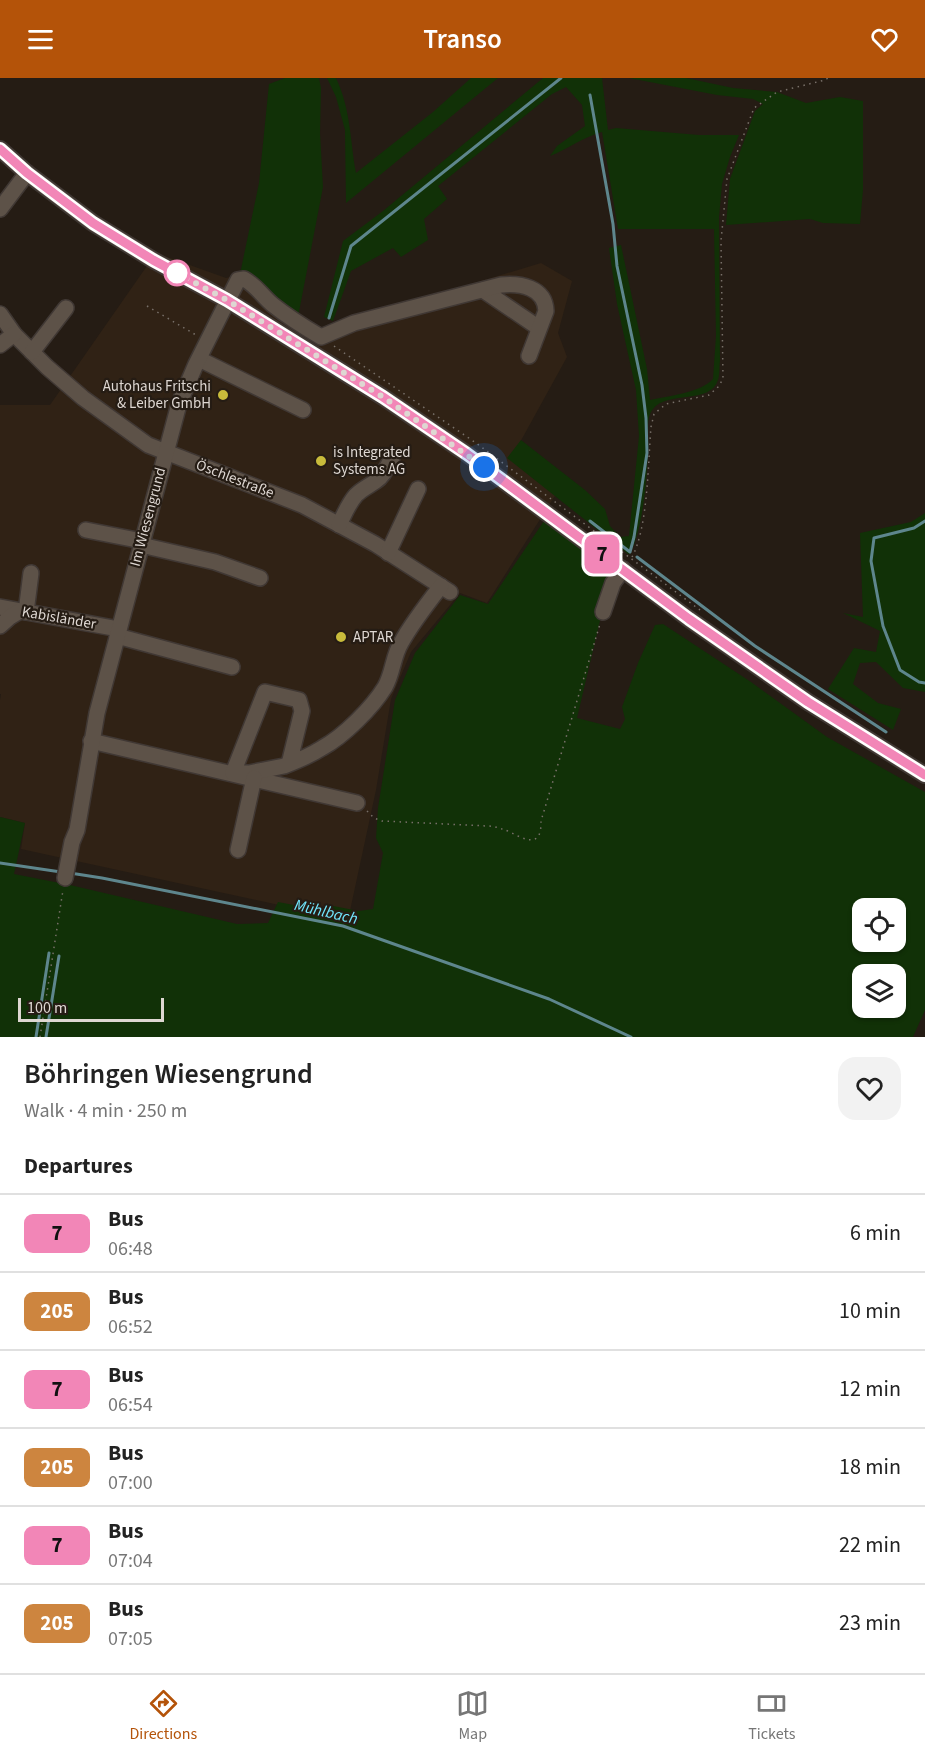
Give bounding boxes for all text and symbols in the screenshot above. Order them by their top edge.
text: Transo [423,20,502,59]
icon: menu [24,23,57,56]
icon: heart [868,23,901,56]
unlabelled marker [164,260,190,286]
place label: Autohaus Fritschi & Leiber GmbH [103,376,211,414]
marker: Autohaus Fritschi & Leiber GmbH [216,388,230,402]
place label: is Integrated Systems AG [333,442,411,480]
your location [469,452,499,482]
street label: Öschlestraße [193,454,277,504]
marker: is Integrated Systems AG [314,454,328,468]
street label: Im Wiesengrund [125,465,171,569]
line badge: 7 [582,534,622,574]
text: 7 [596,539,608,569]
street label: Kabisländer [20,601,99,635]
place label: APTAR [353,627,394,648]
marker: APTAR [334,630,348,644]
water label: Mühlbach [292,894,360,930]
map controls [852,898,906,1018]
button: locate [852,898,906,952]
button: layers [852,964,906,1018]
scale bar [18,995,164,1022]
text: 100 m [27,997,67,1019]
text: Böhringen Wiesengrund [24,1054,313,1094]
button: heart [838,1057,901,1120]
text: Walk · 4 min · 250 m [24,1097,187,1125]
text: Departures [24,1150,133,1182]
text: Bus [108,1203,144,1235]
text: 6 min [850,1217,901,1249]
text: 7 [51,1218,63,1248]
text: 06:48 [108,1235,153,1263]
text: Bus [108,1281,144,1313]
text: 10 min [839,1295,901,1327]
text: 205 [40,1296,74,1326]
text: 06:52 [108,1313,153,1341]
text: Bus [108,1359,144,1391]
text: 12 min [839,1373,901,1405]
text: 7 [51,1374,63,1404]
text: 06:54 [108,1391,153,1419]
text: Bus [108,1437,144,1469]
text: 18 min [839,1451,901,1483]
text: 205 [40,1452,74,1482]
text: 07:00 [108,1469,153,1497]
text: Bus [108,1515,144,1547]
text: 22 min [839,1529,901,1561]
text: 7 [51,1530,63,1560]
text: 07:04 [108,1547,153,1575]
text: Bus [108,1593,144,1625]
text: 23 min [839,1607,901,1639]
text: 205 [40,1608,74,1638]
text: 07:05 [108,1625,153,1653]
tab: Directions [130,1687,197,1745]
tab: Map [456,1687,489,1745]
tab: Tickets [748,1687,795,1745]

